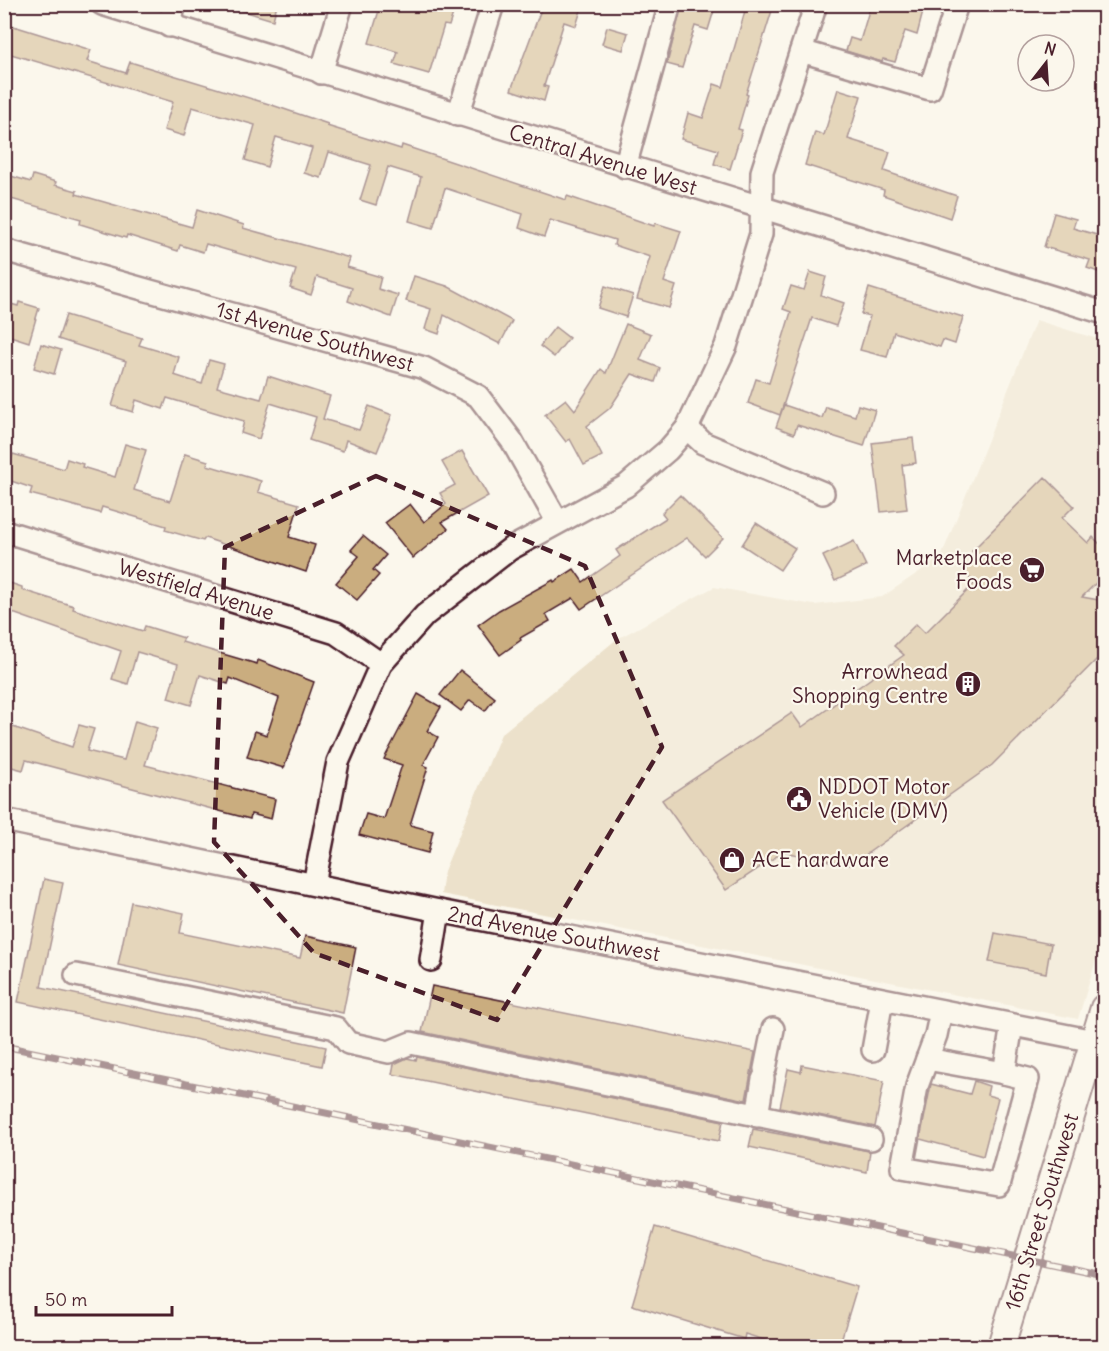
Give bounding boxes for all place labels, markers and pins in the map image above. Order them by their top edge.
place label: Marketplace Foods [895,544,1012,595]
supermarket icon: Marketplace Foods [1017,555,1047,585]
place label: Arrowhead Shopping Centre [792,658,948,709]
building icon: Arrowhead Shopping Centre [953,669,983,699]
place label: NDDOT Motor Vehicle (DMV) [818,773,950,824]
public building icon: NDDOT Motor Vehicle (DMV) [784,784,814,814]
shop icon: ACE hardware [717,845,747,875]
place label: ACE hardware [752,846,889,873]

